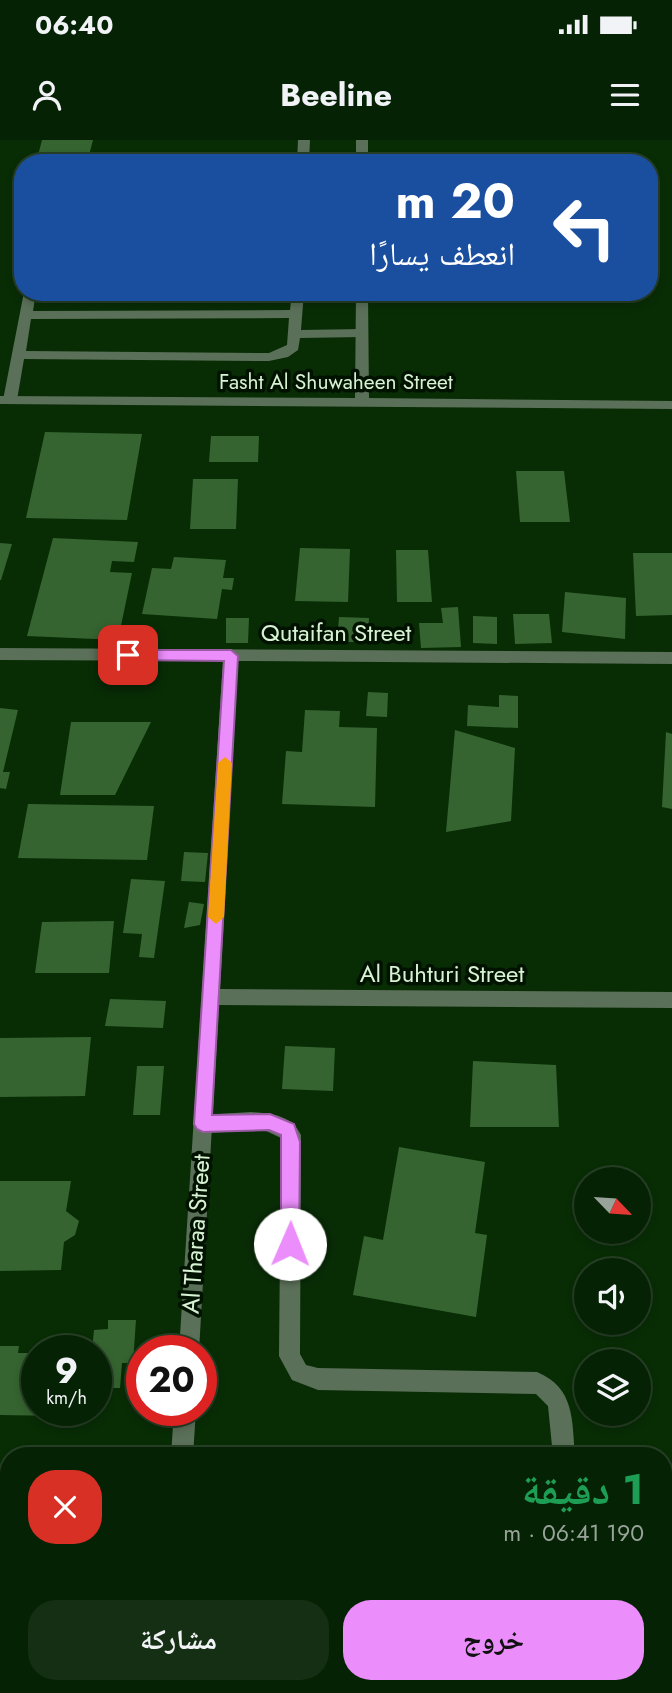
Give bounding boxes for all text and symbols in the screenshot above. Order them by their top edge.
text: 06:40 [35,6,113,44]
text: Beeline [280,72,392,118]
icon: person [28,76,66,114]
icon: menu [606,76,644,114]
text: 20 m [396,166,515,236]
icon: left [539,182,630,273]
text: انعطف يسارًا [369,231,515,277]
street label: Fasht Al Shuwaheen Street [219,367,453,397]
street label: Qutaifan Street [261,615,412,650]
pin [98,625,158,685]
icon: arrive [109,636,147,674]
street label: Al Buhturi Street [360,956,524,991]
street label: Al Tharaa Street [172,1153,219,1315]
north arrow [574,1167,651,1244]
map controls [574,1167,651,1426]
position arrow [253,1207,327,1281]
button: sound [574,1258,651,1335]
speed limit sign: 20 [126,1335,217,1426]
text: 9 [55,1346,78,1396]
button: layers [574,1349,651,1426]
text: km/h [46,1385,87,1411]
text: 1 دقيقة [522,1459,644,1520]
button: close [28,1470,102,1544]
text: 190 m · 06:41 [503,1516,644,1550]
button: مشاركة [28,1600,329,1680]
button: خروج [343,1600,644,1680]

